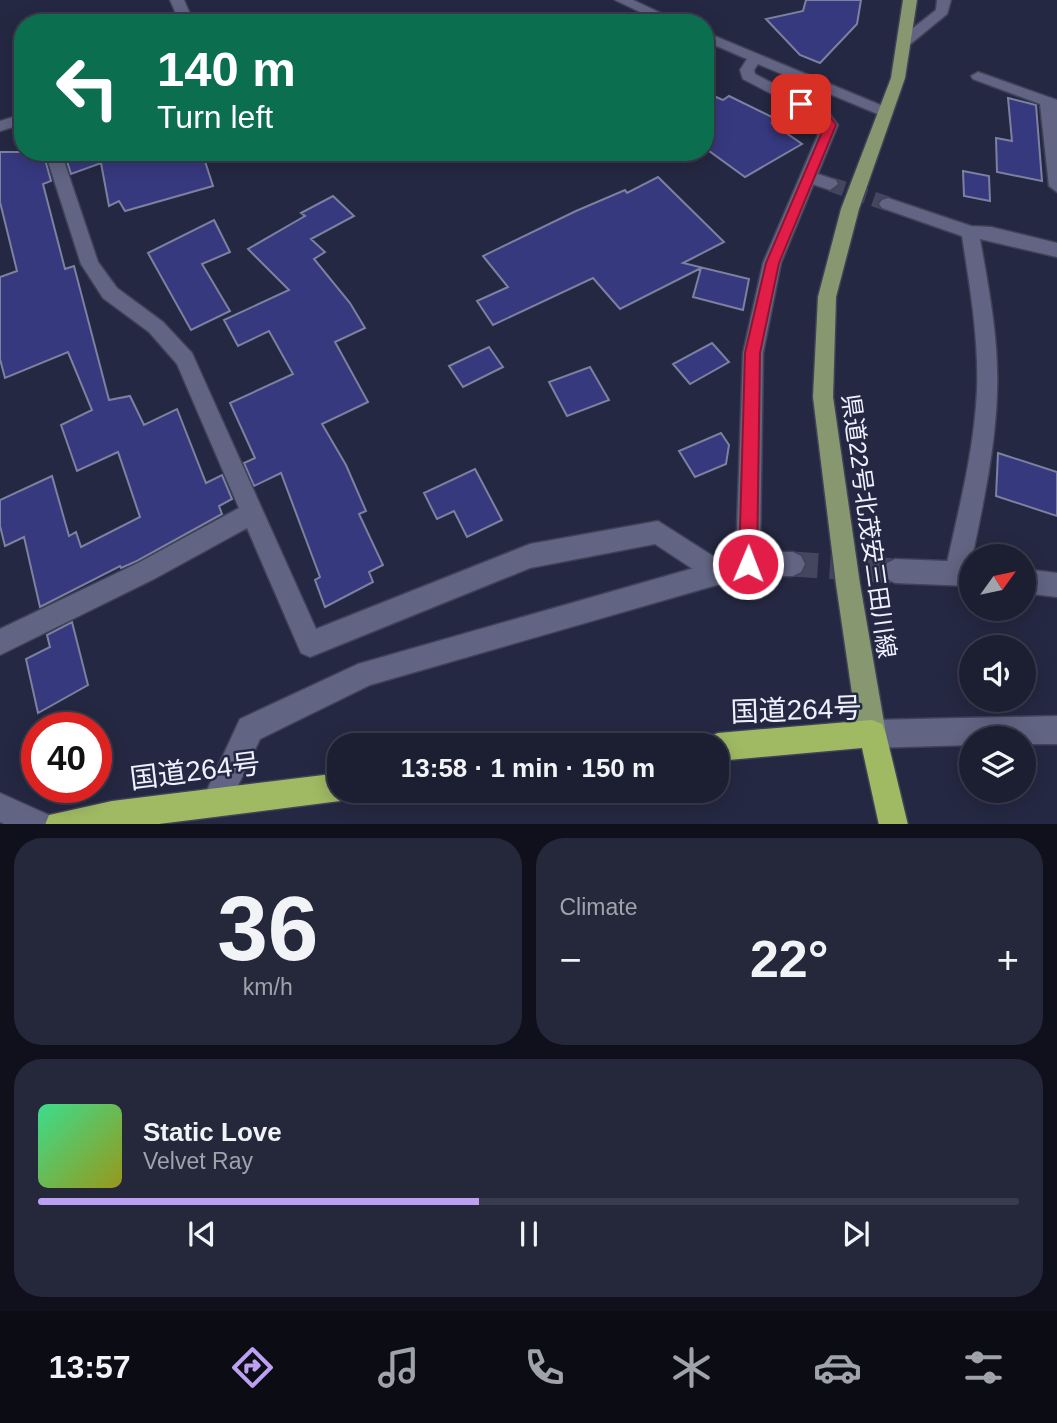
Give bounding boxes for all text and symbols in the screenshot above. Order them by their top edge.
icon: left [42,42,133,133]
text: 140 m [157,42,296,96]
pin [771,74,831,134]
icon: arrive [782,85,820,123]
text: Turn left [157,99,273,135]
street label: 県道22号北茂安三田川線 [837,392,901,660]
position arrow [711,527,785,601]
north arrow [959,544,1036,621]
map controls [959,544,1036,803]
button: sound [959,635,1036,712]
street label: 国道264号 [730,692,862,728]
speed limit sign: 40 [21,712,112,803]
button: layers [959,726,1036,803]
street label: 国道264号 [128,748,262,794]
text: 13:58 · 1 min · 150 m [401,753,655,783]
text: 36 [217,878,318,979]
text: Climate [560,894,637,920]
text: 22° [750,930,829,988]
text: − [560,939,582,981]
text: + [997,939,1019,981]
text: km/h [243,974,293,1000]
text: Static Love [143,1117,282,1147]
text: Velvet Ray [143,1148,253,1174]
icon: previous [183,1215,221,1253]
icon: pause [510,1215,548,1253]
icon: next [837,1215,875,1253]
icon: directions [228,1343,277,1392]
icon: music [374,1343,423,1392]
icon: phone [520,1343,569,1392]
icon: climate [667,1343,716,1392]
icon: car [813,1343,862,1392]
icon: filters [959,1343,1008,1392]
text: 13:57 [49,1349,130,1385]

